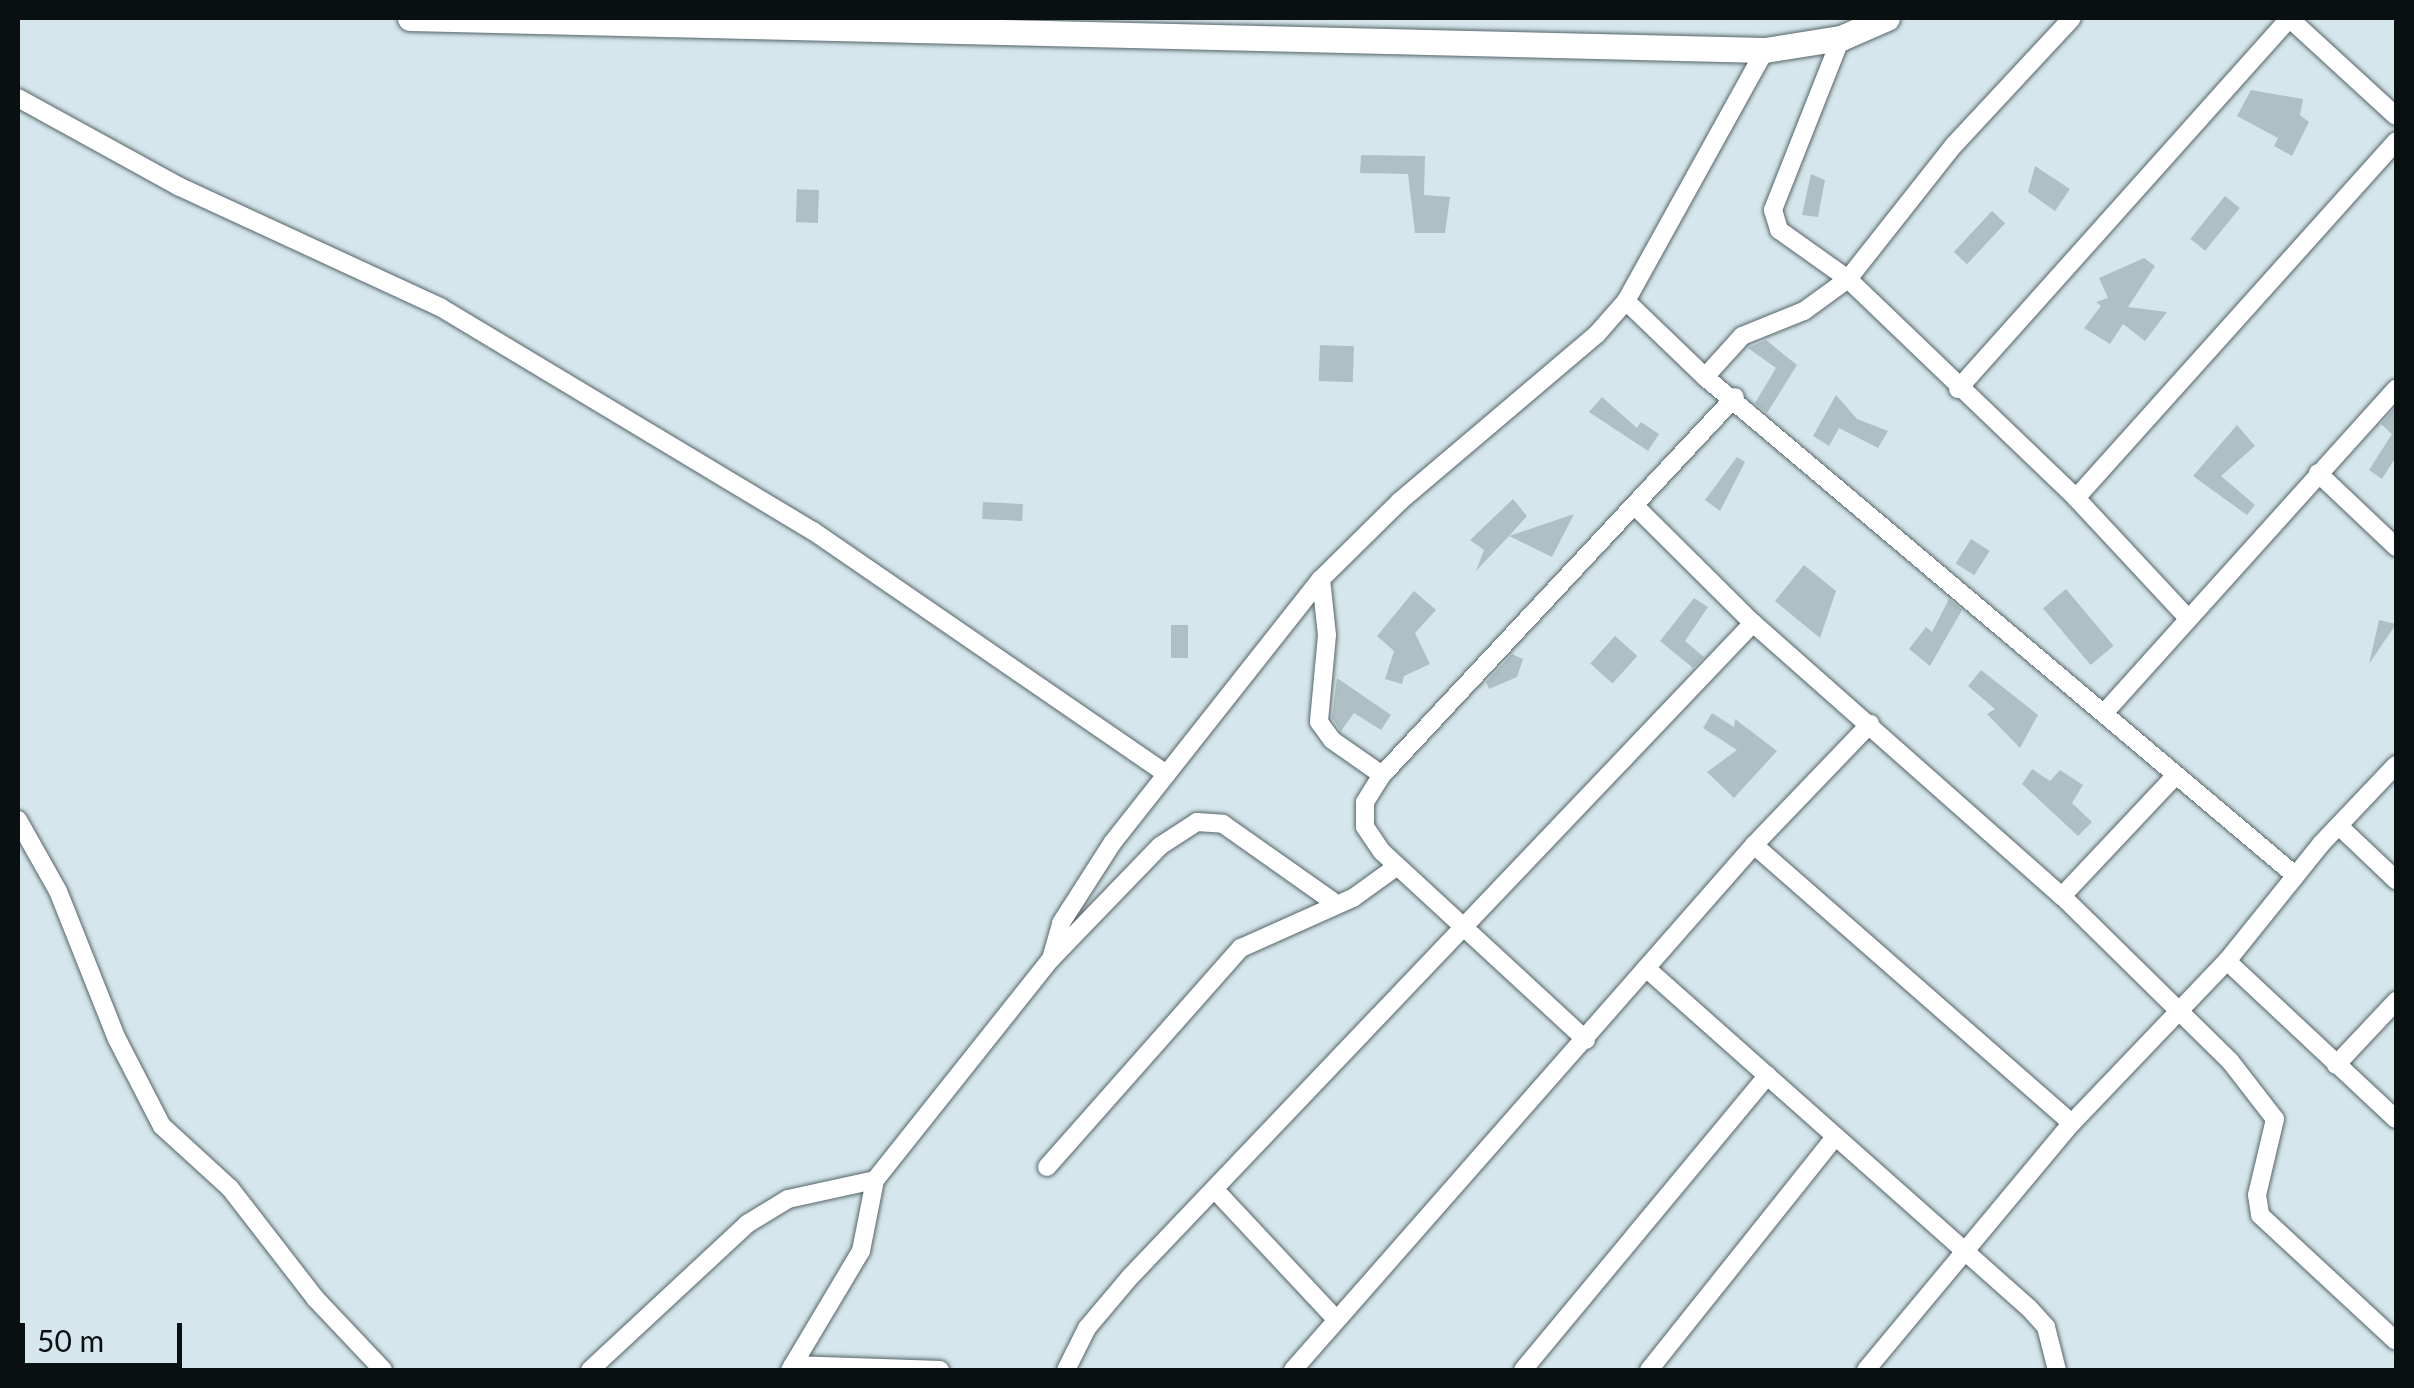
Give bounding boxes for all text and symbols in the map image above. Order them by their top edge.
scale bar [25,1303,188,1365]
text: 50 m [37,1322,104,1358]

